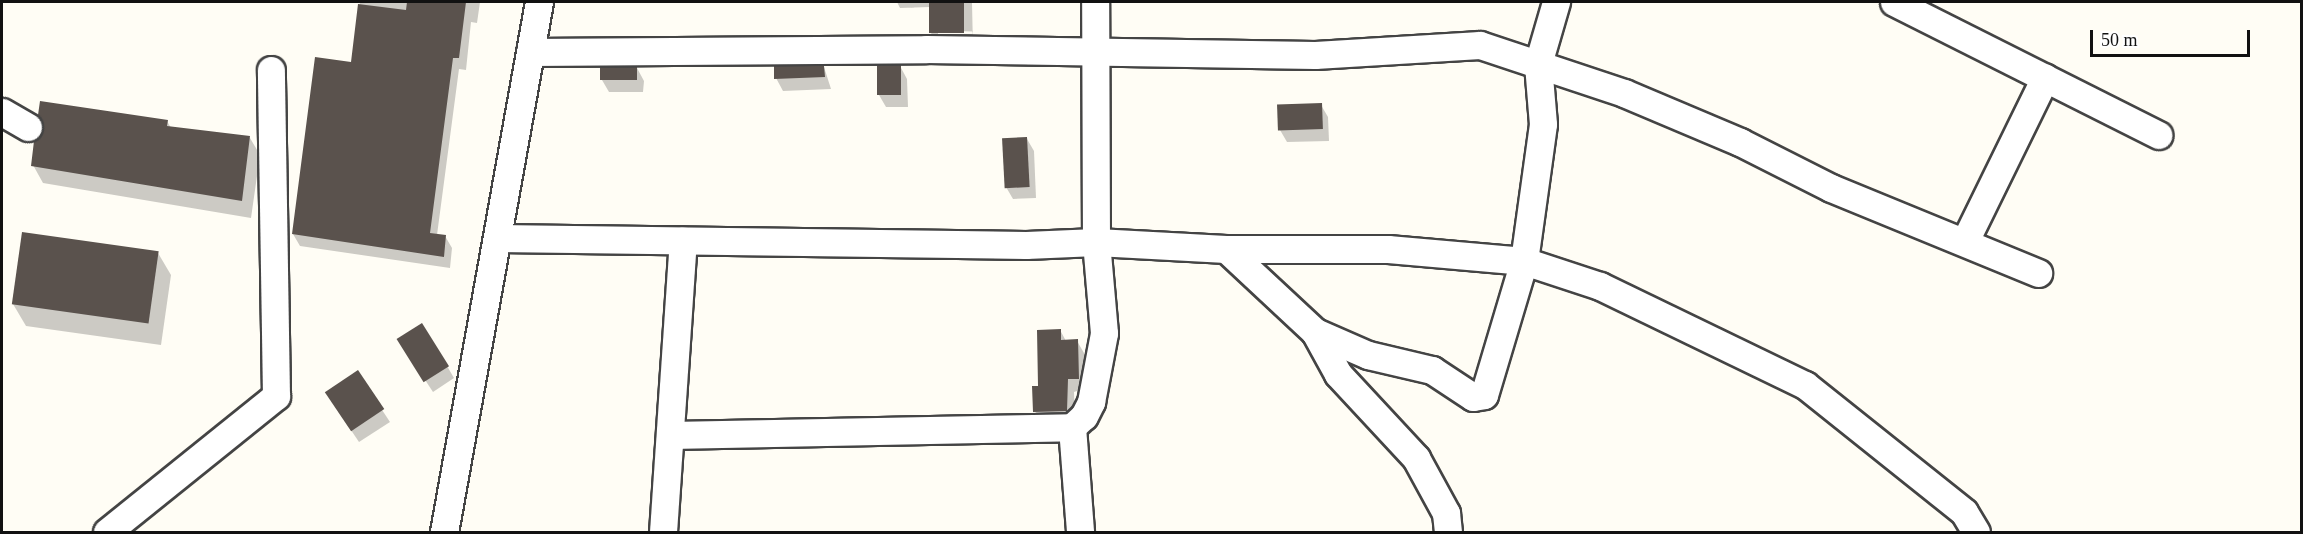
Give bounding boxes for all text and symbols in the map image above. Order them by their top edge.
scale bar [2093,18,2254,56]
text: 50 m [2101,30,2138,50]

